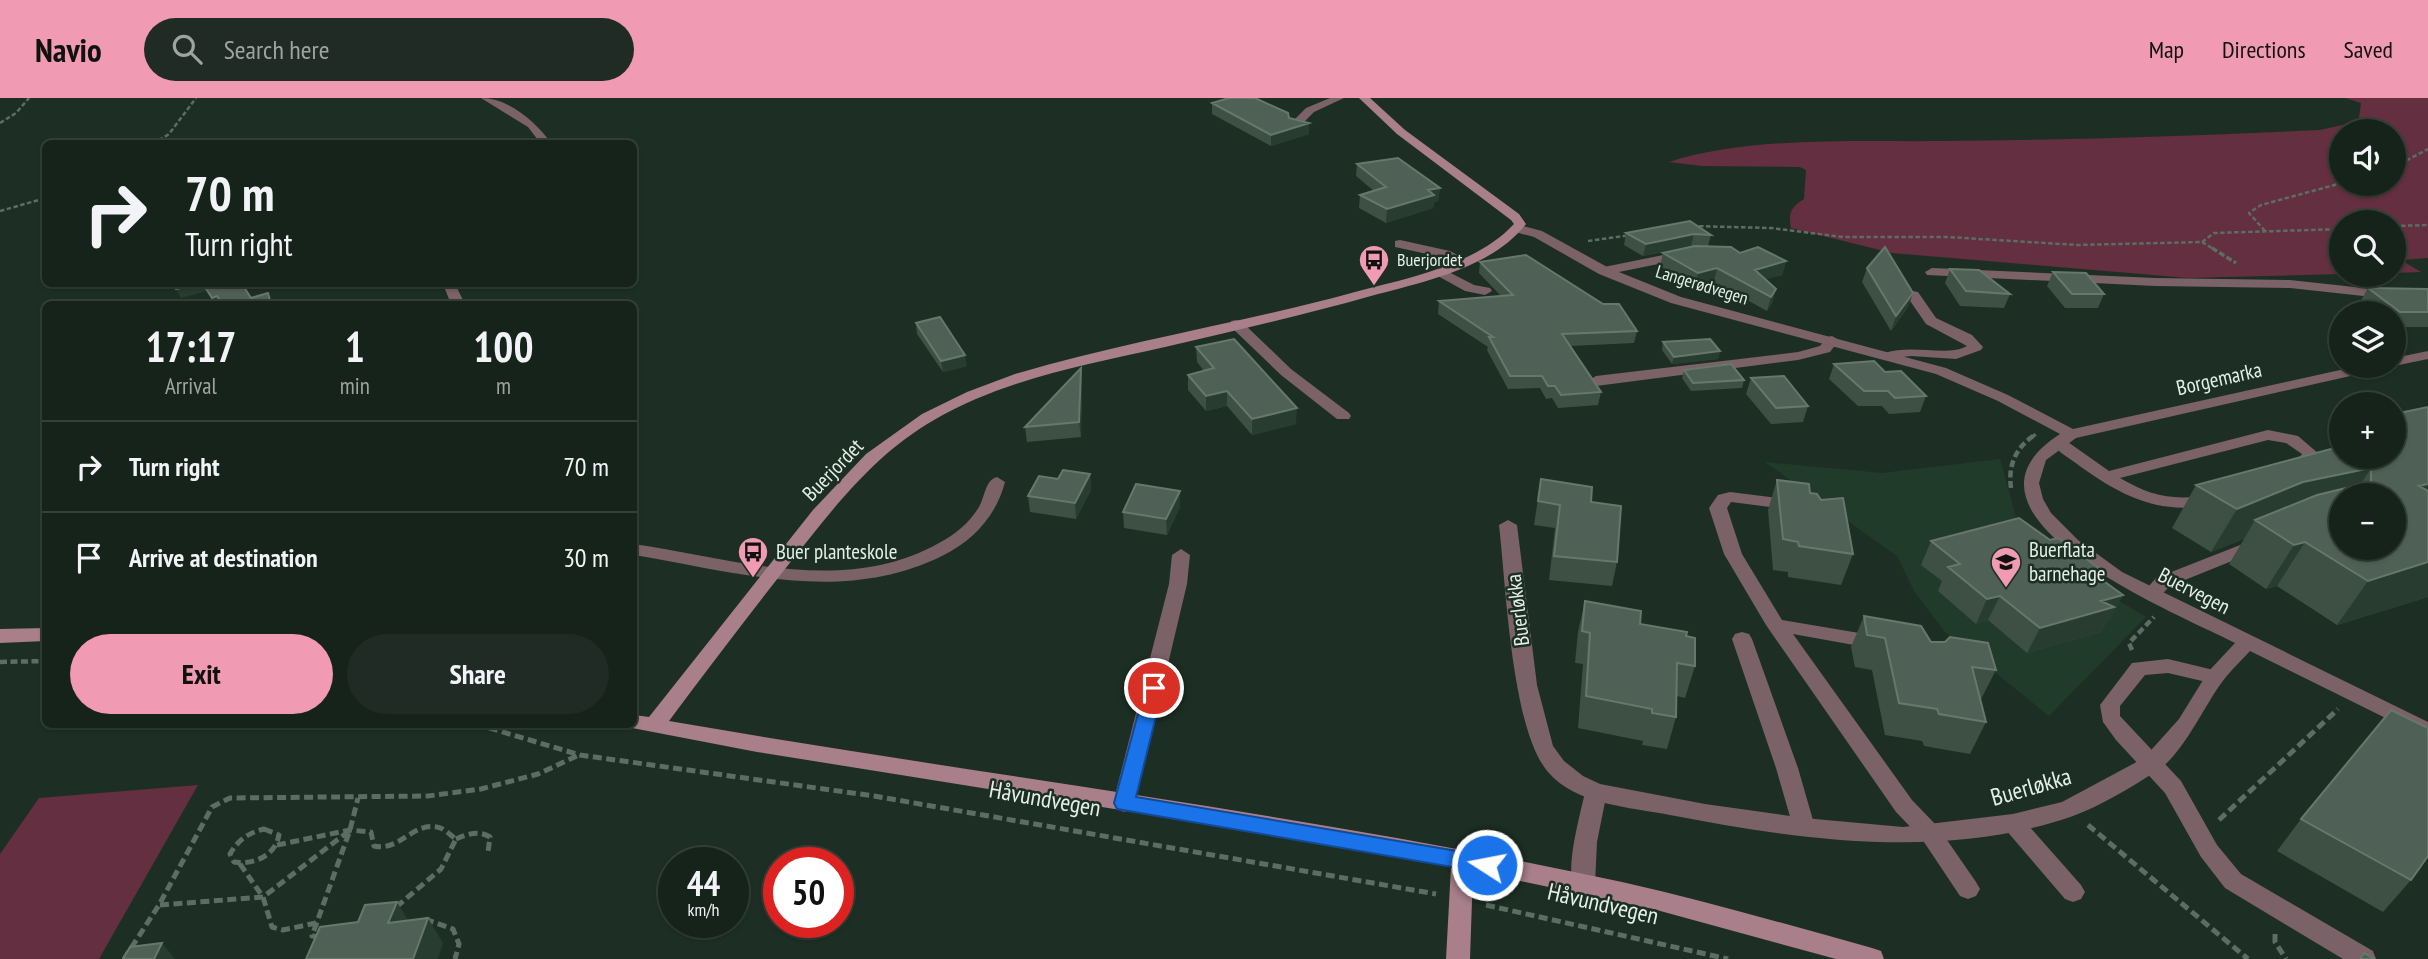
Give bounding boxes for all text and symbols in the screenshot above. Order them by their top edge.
search box [144,18,634,81]
text: Navio [35,28,102,71]
icon: search [168,30,206,68]
text: Search here [224,33,329,66]
text: Map [2149,34,2184,65]
text: Directions [2222,34,2306,65]
text: Saved [2344,34,2393,65]
map controls [2329,119,2406,560]
button: sound [2329,119,2406,196]
text: 70 m [185,161,274,225]
icon: right [70,168,161,259]
button: search [2329,210,2406,287]
text: Turn right [185,223,293,265]
bus stop icon: Buerjordet [1357,243,1391,287]
place label: Buerjordet [1397,248,1462,271]
street label: Langerødvegen [1653,260,1751,309]
button: layers [2329,301,2406,378]
text: 17:17 [145,319,236,374]
text: 1 [345,319,365,374]
text: 100 [473,319,534,374]
street label: Borgemarka [2174,356,2264,401]
text: Arrival [165,371,217,400]
text: min [340,371,370,400]
text: m [496,371,511,400]
button: + [2329,392,2406,469]
street label: Buerjordet [796,433,869,506]
icon: right [70,448,108,486]
text: Turn right [129,450,220,483]
text: 70 m [563,450,609,483]
button: − [2329,483,2406,560]
bus stop icon: Buer planteskole [736,535,770,579]
place label: Buerflata barnehage [2029,536,2106,587]
place label: Buer planteskole [776,538,898,565]
icon: arrive [70,539,108,577]
text: Arrive at destination [129,541,318,574]
text: 30 m [563,541,609,574]
school or university icon: Buerflata barnehage [1989,545,2023,589]
street label: Buervegen [2154,561,2235,620]
street label: Buerløkka [1500,573,1535,648]
button: Exit [70,634,333,714]
button: Share [347,634,609,714]
pin [1124,658,1184,718]
icon: arrive [1135,669,1173,707]
street label: Buerløkka [1987,760,2075,813]
street label: Håvundvegen [987,773,1103,824]
position arrow [1450,828,1524,902]
speed limit sign: 50 [763,847,854,938]
text: 44 [687,860,720,906]
street label: Håvundvegen [1545,876,1662,931]
text: km/h [688,898,719,921]

